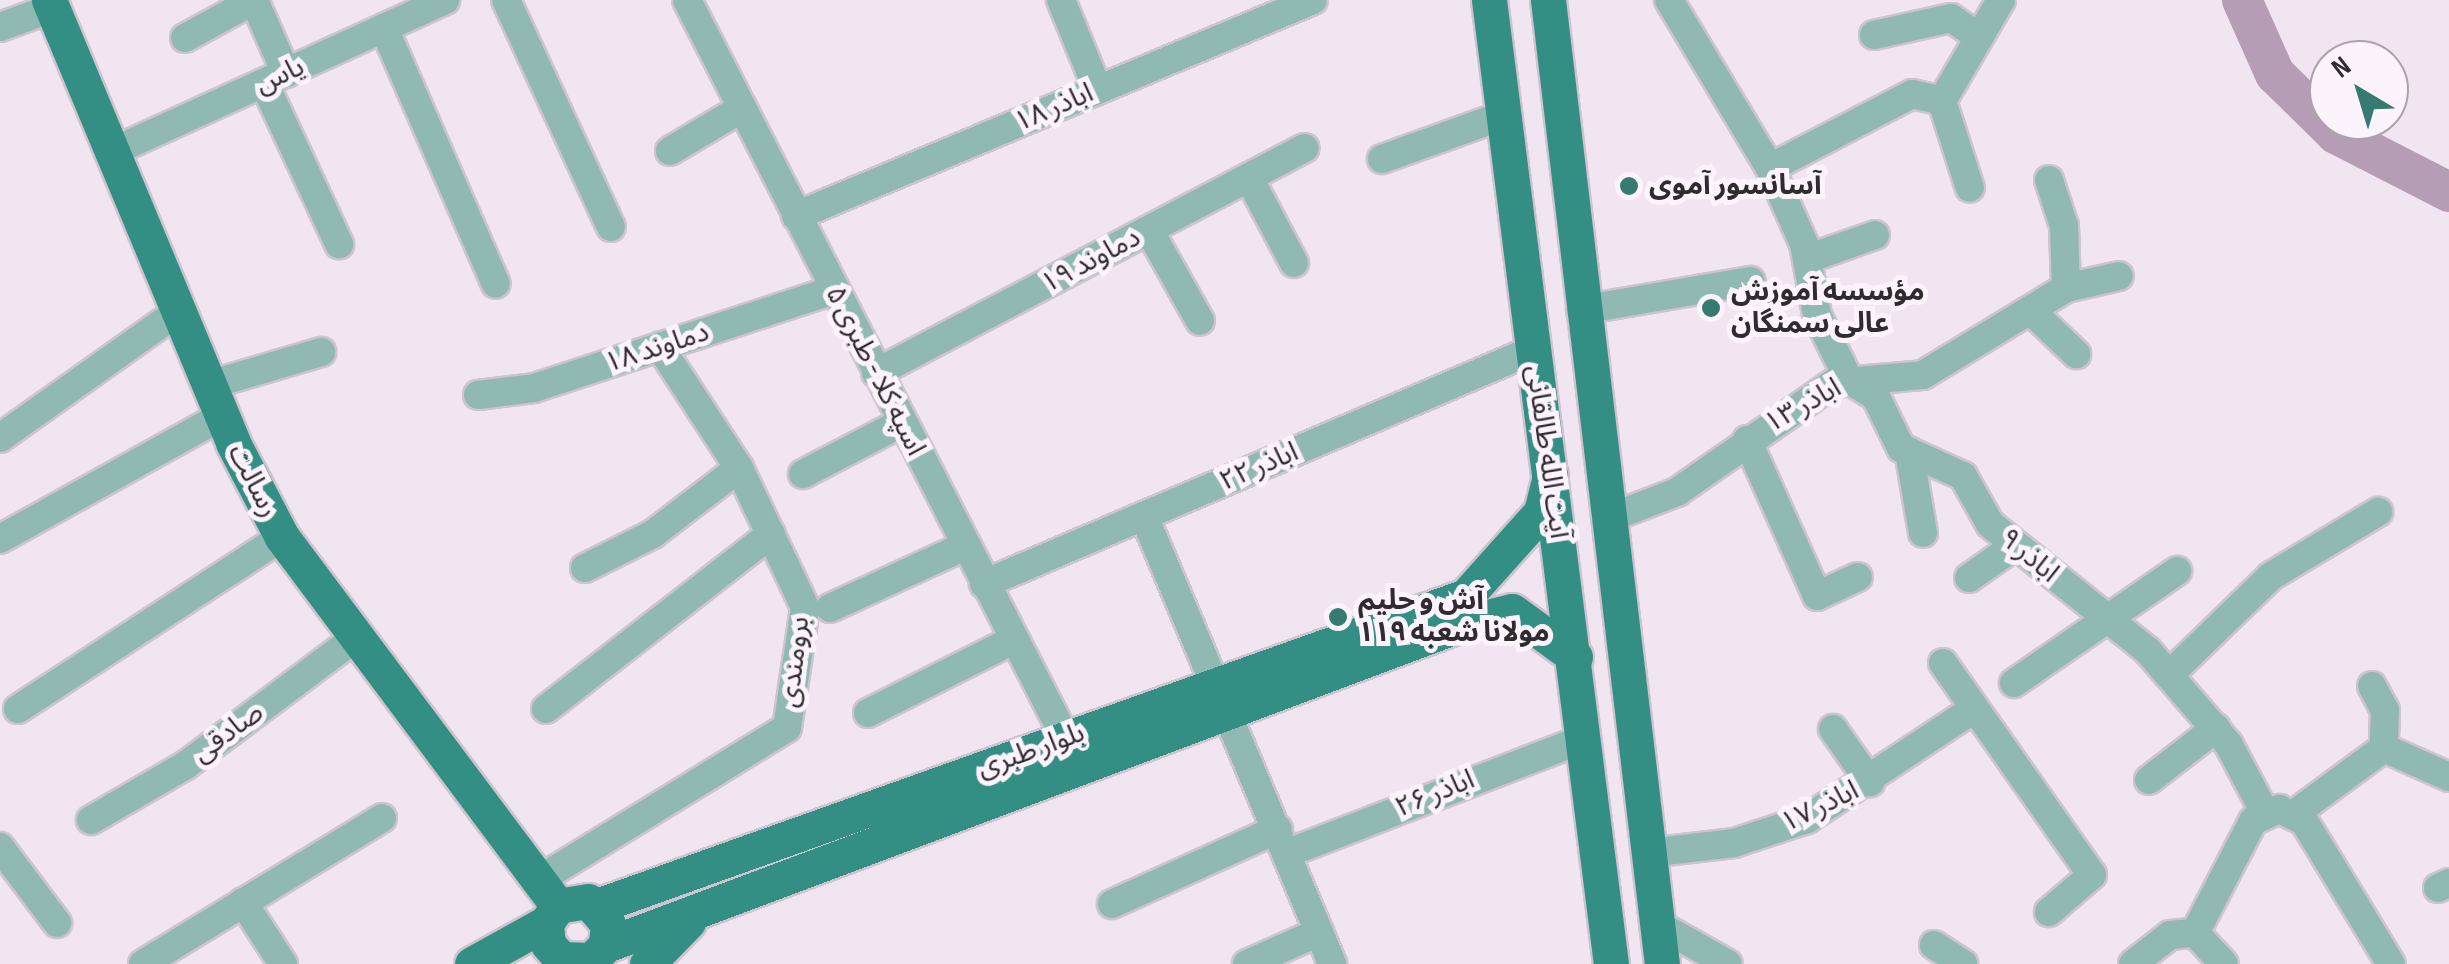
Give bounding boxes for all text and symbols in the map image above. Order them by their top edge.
north arrow [2309,40,2409,140]
street label: یاس [250,50,310,102]
text: N [2325,50,2357,85]
street label: اباذر ۱۸ [1009,76,1099,140]
place label: آسانسور آموی [1649,169,1822,203]
marker: آسانسور آموی [1618,175,1640,197]
street label: دماوند ۱۹ [1036,221,1146,301]
place label: مؤسسه آموزش عالی سمنگان [1731,275,1925,341]
street label: اسپه کلا - طبری ۵ [818,280,932,462]
marker: مؤسسه آموزش عالی سمنگان [1700,297,1722,319]
street label: دماوند ۱۸ [601,315,713,381]
street label: آیت الله طالقانی [1518,363,1576,541]
street label: اباذر ۱۳ [1759,371,1847,441]
street label: اباذر ۲۲ [1214,435,1304,499]
street label: رسالت [220,439,286,523]
street label: اباذر ۹ [1993,522,2065,590]
place label: آش و حلیم مولانا شعبه ۱۱۹ [1358,584,1550,650]
marker: آش و حلیم مولانا شعبه ۱۱۹ [1327,606,1349,628]
street label: برومندی [773,614,817,710]
street label: صادقی [186,696,270,770]
street label: بلوار طبری [973,716,1089,786]
street label: اباذر ۲۶ [1390,763,1480,825]
street label: اباذر ۱۷ [1776,774,1864,840]

